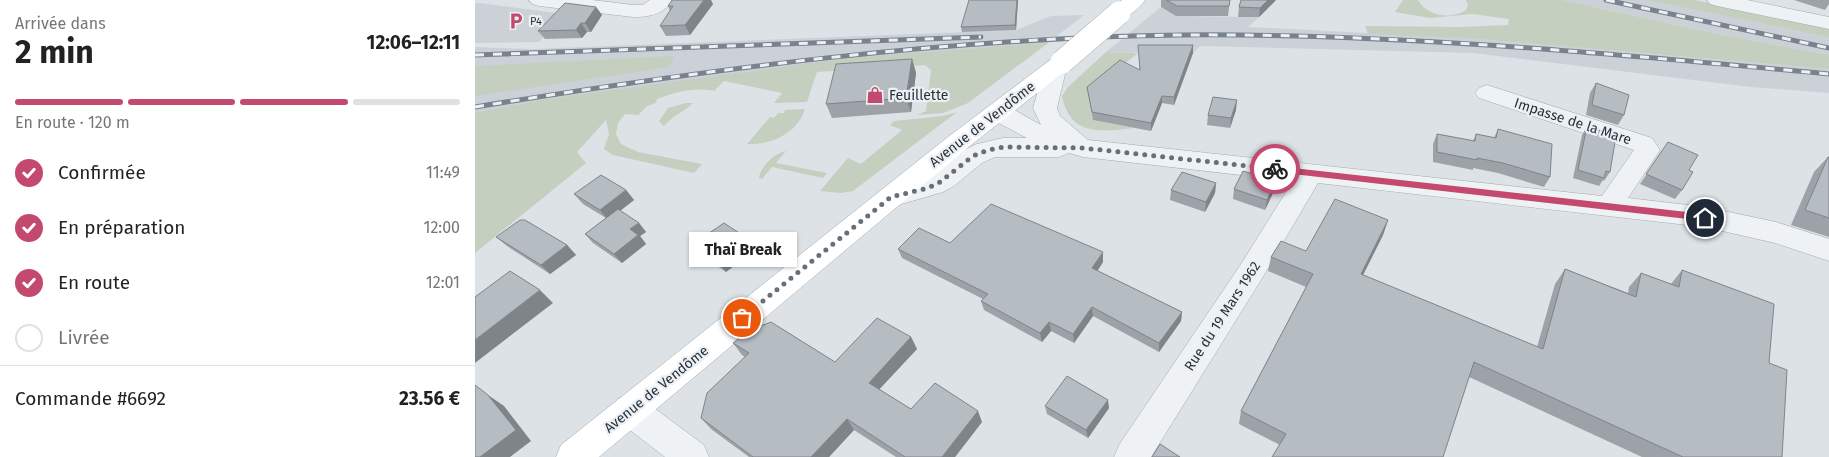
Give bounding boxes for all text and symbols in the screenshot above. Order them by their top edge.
parking icon: P4 [506,11,526,31]
text: Arrivée dans [15,14,106,33]
place label: P4 [530,15,542,28]
text: 12:06–12:11 [367,31,460,54]
text: 2 min [15,33,94,71]
street label: Avenue de Vendôme [926,78,1039,171]
shop icon: Feuillette [865,85,885,105]
place label: Feuillette [889,87,948,104]
street label: Impasse de la Mare [1512,95,1634,148]
text: En route · 120 m [15,113,130,132]
courier [1250,144,1300,194]
icon: bike [1261,155,1289,183]
icon: check [15,159,43,187]
text: Confirmée [58,161,146,184]
text: 11:49 [426,163,460,182]
pin [1684,197,1726,239]
icon: home [1691,204,1719,232]
icon: check [15,214,43,242]
text: En préparation [58,216,185,239]
text: 12:00 [423,218,460,237]
callout: Thaï Break [688,233,796,268]
text: Thaï Break [704,240,782,259]
street label: Rue du 19 Mars 1962 [1181,258,1264,374]
icon: check [15,269,43,297]
text: En route [58,271,130,294]
text: 12:01 [426,273,460,292]
pin [721,297,763,339]
icon: bag [728,304,756,332]
text: Livrée [58,326,110,349]
street label: Avenue de Vendôme [601,342,712,437]
text: Commande #6692 [15,387,166,410]
text: 23.56 € [399,387,460,410]

